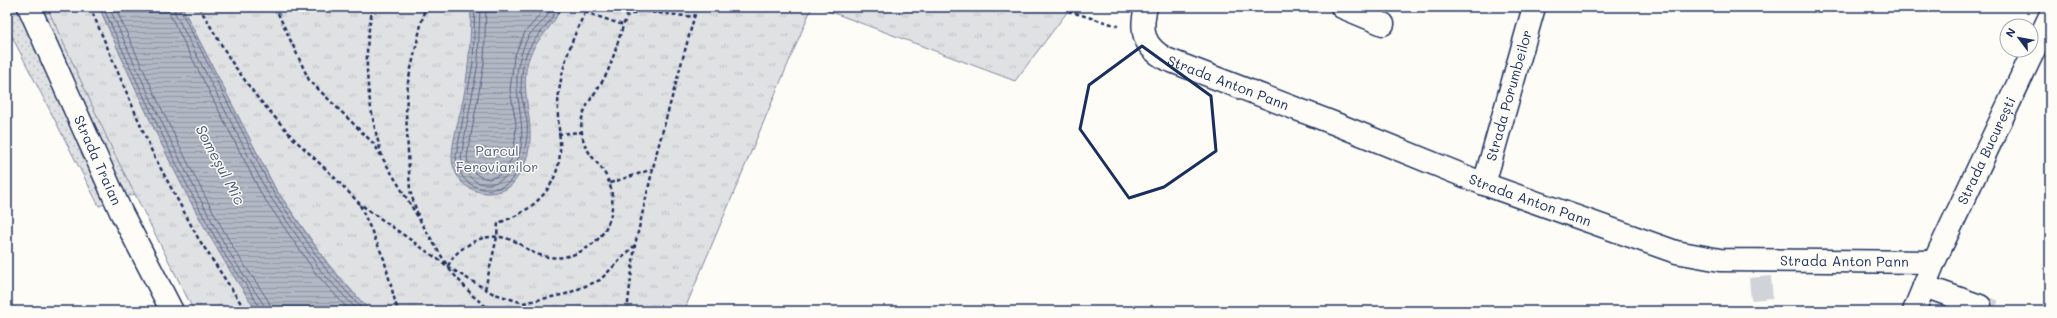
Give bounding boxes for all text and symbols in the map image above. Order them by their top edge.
north arrow [1999,18,2039,58]
text: N [2002,25,2019,40]
street label: Strada Porumbeilor [1481,28,1536,163]
street label: Strada Anton Pann [1165,50,1292,114]
street label: Strada București [1952,93,2020,208]
street label: Strada Traian [70,112,127,208]
water label: Someșul Mic [191,121,250,209]
park label: Parcul Feroviarilor [456,141,538,176]
street label: Strada Anton Pann [1466,169,1594,230]
street label: Strada Anton Pann [1780,251,1909,271]

